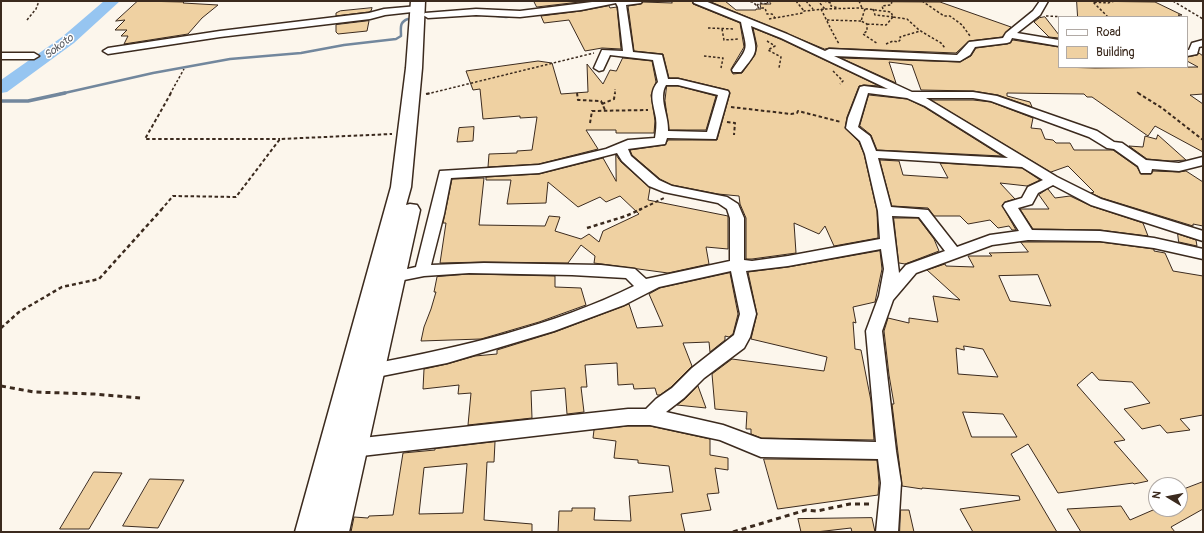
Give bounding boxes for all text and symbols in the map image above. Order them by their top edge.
legend [1058,16,1188,68]
text: Road [1096,25,1121,40]
water label: Sokoto [42,32,76,62]
text: Building [1096,45,1135,60]
north arrow [1148,477,1188,517]
text: N [1150,490,1164,500]

